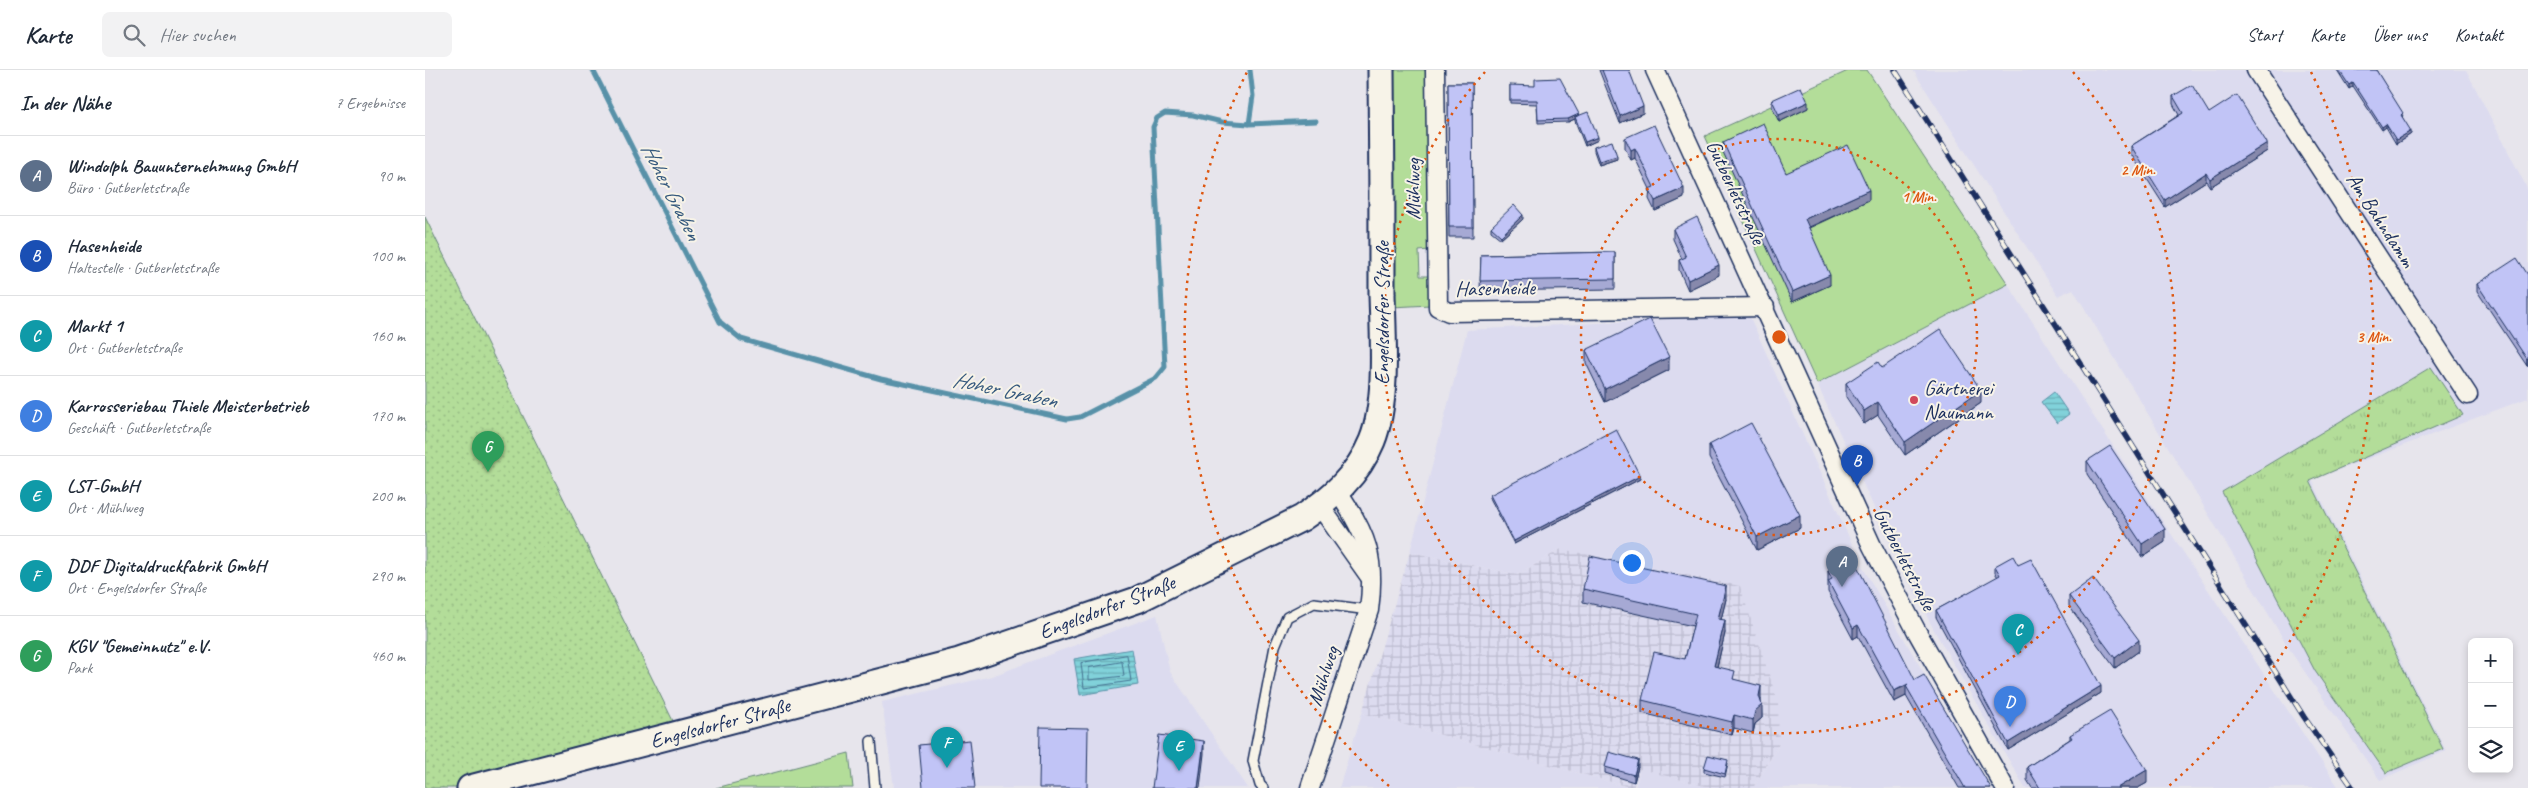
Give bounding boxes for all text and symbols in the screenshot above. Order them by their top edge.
search box [102,12,452,57]
text: Karte [25,20,72,50]
icon: search [120,21,148,49]
text: Hier suchen [160,23,236,47]
text: Start [2247,24,2282,46]
text: Karte [2310,24,2345,46]
text: Über uns [2373,24,2427,46]
text: Kontakt [2455,24,2503,46]
text: In der Nähe [20,90,110,116]
text: 7 Ergebnisse [336,93,405,113]
street label: Gutberletstraße [1701,136,1772,250]
water label: Hoher Graben [635,138,708,247]
text: Windolph Bauunternehmung GmbH [67,154,296,178]
street label: Mühlweg [1400,157,1426,220]
text: 2 Min. [2121,161,2156,180]
text: A [32,166,40,186]
text: 90 m [378,166,405,186]
street label: Am Bahndamm [2341,168,2422,273]
text: Büro · Gutberletstraße [67,178,189,198]
text: 1 Min. [1902,188,1937,207]
text: Hasenheide [67,234,141,258]
street label: Engelsdorfer Straße [1369,239,1395,385]
text: B [32,246,40,266]
text: 100 m [371,246,405,266]
text: Haltestelle · Gutberletstraße [67,258,219,278]
street label: Hasenheide [1455,274,1536,302]
text: Markt 1 [67,314,123,338]
text: C [32,326,40,346]
text: 160 m [371,326,405,346]
centre of rings [1770,328,1788,346]
text: 3 Min. [2357,328,2392,347]
text: Ort · Gutberletstraße [67,338,182,358]
water label: Hoher Graben [950,365,1061,415]
place label: Gärtnerei Naumann [1924,375,1996,425]
text: Karrosseriebau Thiele Meisterbetrieb [67,394,308,418]
marker: Gärtnerei Naumann [1908,394,1920,406]
text: D [31,406,41,426]
text: 170 m [371,406,405,426]
text: Geschäft · Gutberletstraße [67,418,211,438]
pin: G [472,431,504,472]
pin: B [1841,445,1873,486]
text: LST-GmbH [67,474,139,498]
text: E [32,486,40,506]
text: 200 m [371,486,405,506]
text: Ort · Mühlweg [67,498,143,518]
street label: Gutberletstraße [1868,503,1943,617]
pin: A [1826,546,1858,587]
your location [1619,550,1645,576]
text: DDF Digitaldruckfabrik GmbH [67,554,266,578]
text: F [32,566,40,586]
text: 290 m [371,566,405,586]
street label: Engelsdorfer Straße [1035,568,1181,645]
text: Ort · Engelsdorfer Straße [67,578,206,598]
pin: C [2002,614,2034,655]
text: KGV "Gemeinnutz" e.V. [67,634,210,658]
map controls [2468,638,2513,773]
button: + [2468,638,2513,683]
street label: Mühlweg [1301,641,1345,709]
text: G [32,646,40,666]
text: 460 m [371,646,405,666]
text: Park [67,658,92,678]
button: − [2468,683,2513,728]
pin: D [1994,686,2026,727]
street label: Engelsdorfer Straße [647,691,795,754]
pin: F [931,727,963,768]
button: layers [2468,728,2513,773]
pin: E [1163,730,1195,771]

